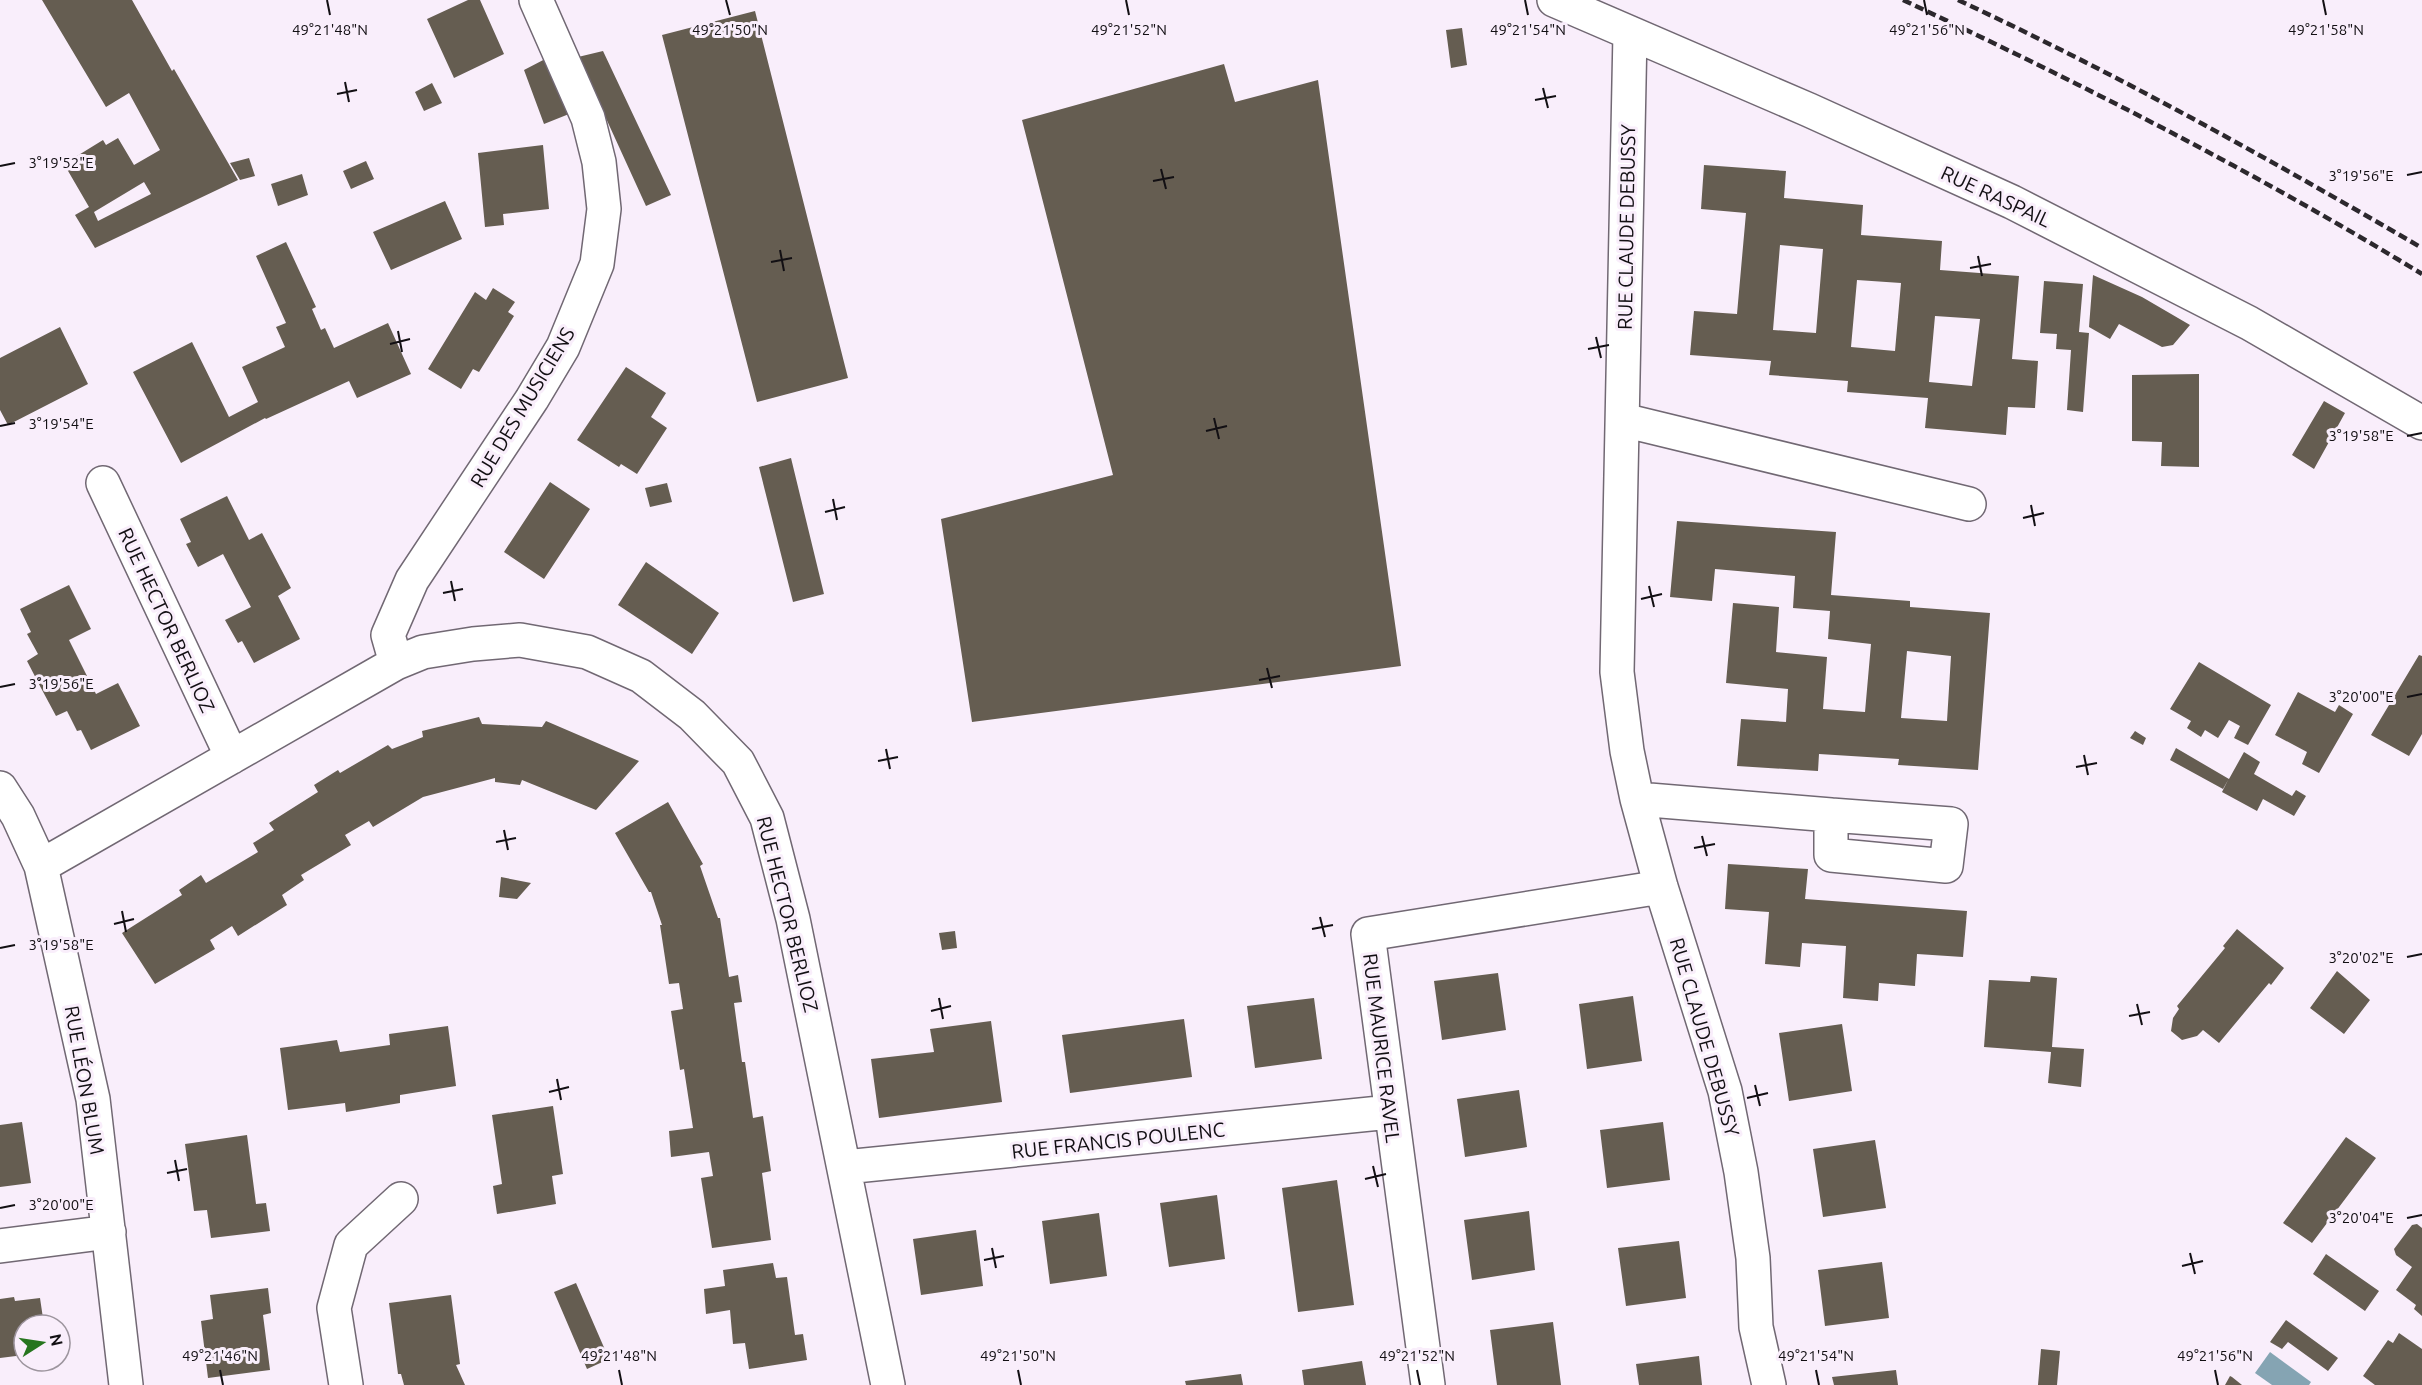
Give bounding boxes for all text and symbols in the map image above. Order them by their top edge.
text: 49°21'48"N [292,21,368,38]
text: 49°21'50"N [692,21,768,38]
text: 49°21'52"N [1091,21,1167,38]
text: 49°21'54"N [1490,21,1566,38]
text: 49°21'56"N [1889,21,1965,38]
text: 49°21'58"N [2288,21,2364,38]
street label: RUE CLAUDE DEBUSSY [1613,124,1639,330]
text: 3°19'52"E [28,154,94,171]
street label: RUE RASPAIL [1938,161,2054,231]
text: 3°19'56"E [2328,167,2394,184]
street label: RUE DES MUSICIENS [465,323,579,491]
text: 3°19'54"E [28,415,94,432]
text: 3°19'58"E [2328,427,2394,444]
street label: RUE HECTOR BERLIOZ [114,524,220,716]
text: 3°19'56"E [28,675,94,692]
text: 3°20'00"E [2328,688,2394,705]
street label: RUE HECTOR BERLIOZ [752,814,824,1014]
street label: RUE CLAUDE DEBUSSY [1666,935,1745,1139]
text: 3°19'58"E [28,936,94,953]
text: 3°20'02"E [2328,949,2394,966]
street label: RUE MAURICE RAVEL [1359,952,1405,1144]
street label: RUE LÉON BLUM [61,1004,109,1156]
street label: RUE FRANCIS POULENC [1010,1117,1226,1163]
text: 3°20'00"E [28,1196,94,1213]
text: 3°20'04"E [2328,1209,2394,1226]
north arrow [12,1313,72,1373]
text: N [47,1332,67,1348]
text: 49°21'46"N [182,1347,258,1364]
text: 49°21'48"N [581,1347,657,1364]
text: 49°21'50"N [980,1347,1056,1364]
text: 49°21'52"N [1379,1347,1455,1364]
text: 49°21'54"N [1778,1347,1854,1364]
text: 49°21'56"N [2177,1347,2253,1364]

